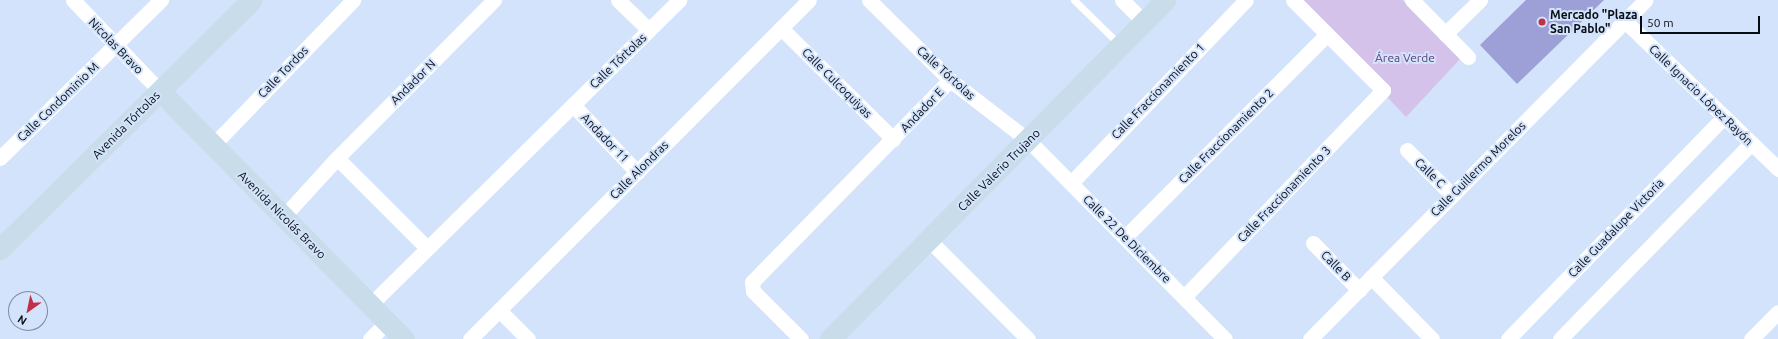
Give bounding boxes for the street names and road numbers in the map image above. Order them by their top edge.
street label: Nicolas Bravo [86,15,146,77]
street label: Calle Tórtolas [587,30,649,92]
street label: Calle Fraccionamiento 1 [1108,40,1208,142]
street label: Calle Ignacio López Rayón [1646,42,1756,148]
street label: Calle Tordos [255,43,311,101]
street label: Calle Tórtolas [914,43,978,103]
street label: Calle Culcoquiyas [799,45,875,121]
street label: Andador N [387,56,439,108]
street label: Calle Condominio M [14,59,102,145]
street label: Andador E [897,85,947,135]
street label: Calle Fraccionamiento 2 [1176,86,1276,186]
street label: Avenida Tórtolas [89,88,163,162]
street label: Andador 11 [578,110,632,166]
street label: Calle Guillermo Morelos [1427,118,1529,220]
street label: Calle Valerio Trujano [955,126,1043,214]
street label: Calle Alondras [607,138,671,202]
street label: Calle Fraccionamiento 3 [1234,143,1334,245]
street label: Calle C [1412,155,1448,191]
street label: Avenida Nicolás Bravo [235,168,329,262]
street label: Calle Guadalupe Victoria [1565,176,1667,280]
street label: Calle 22 De Diciembre [1080,192,1174,286]
street label: Calle B [1318,248,1354,284]

